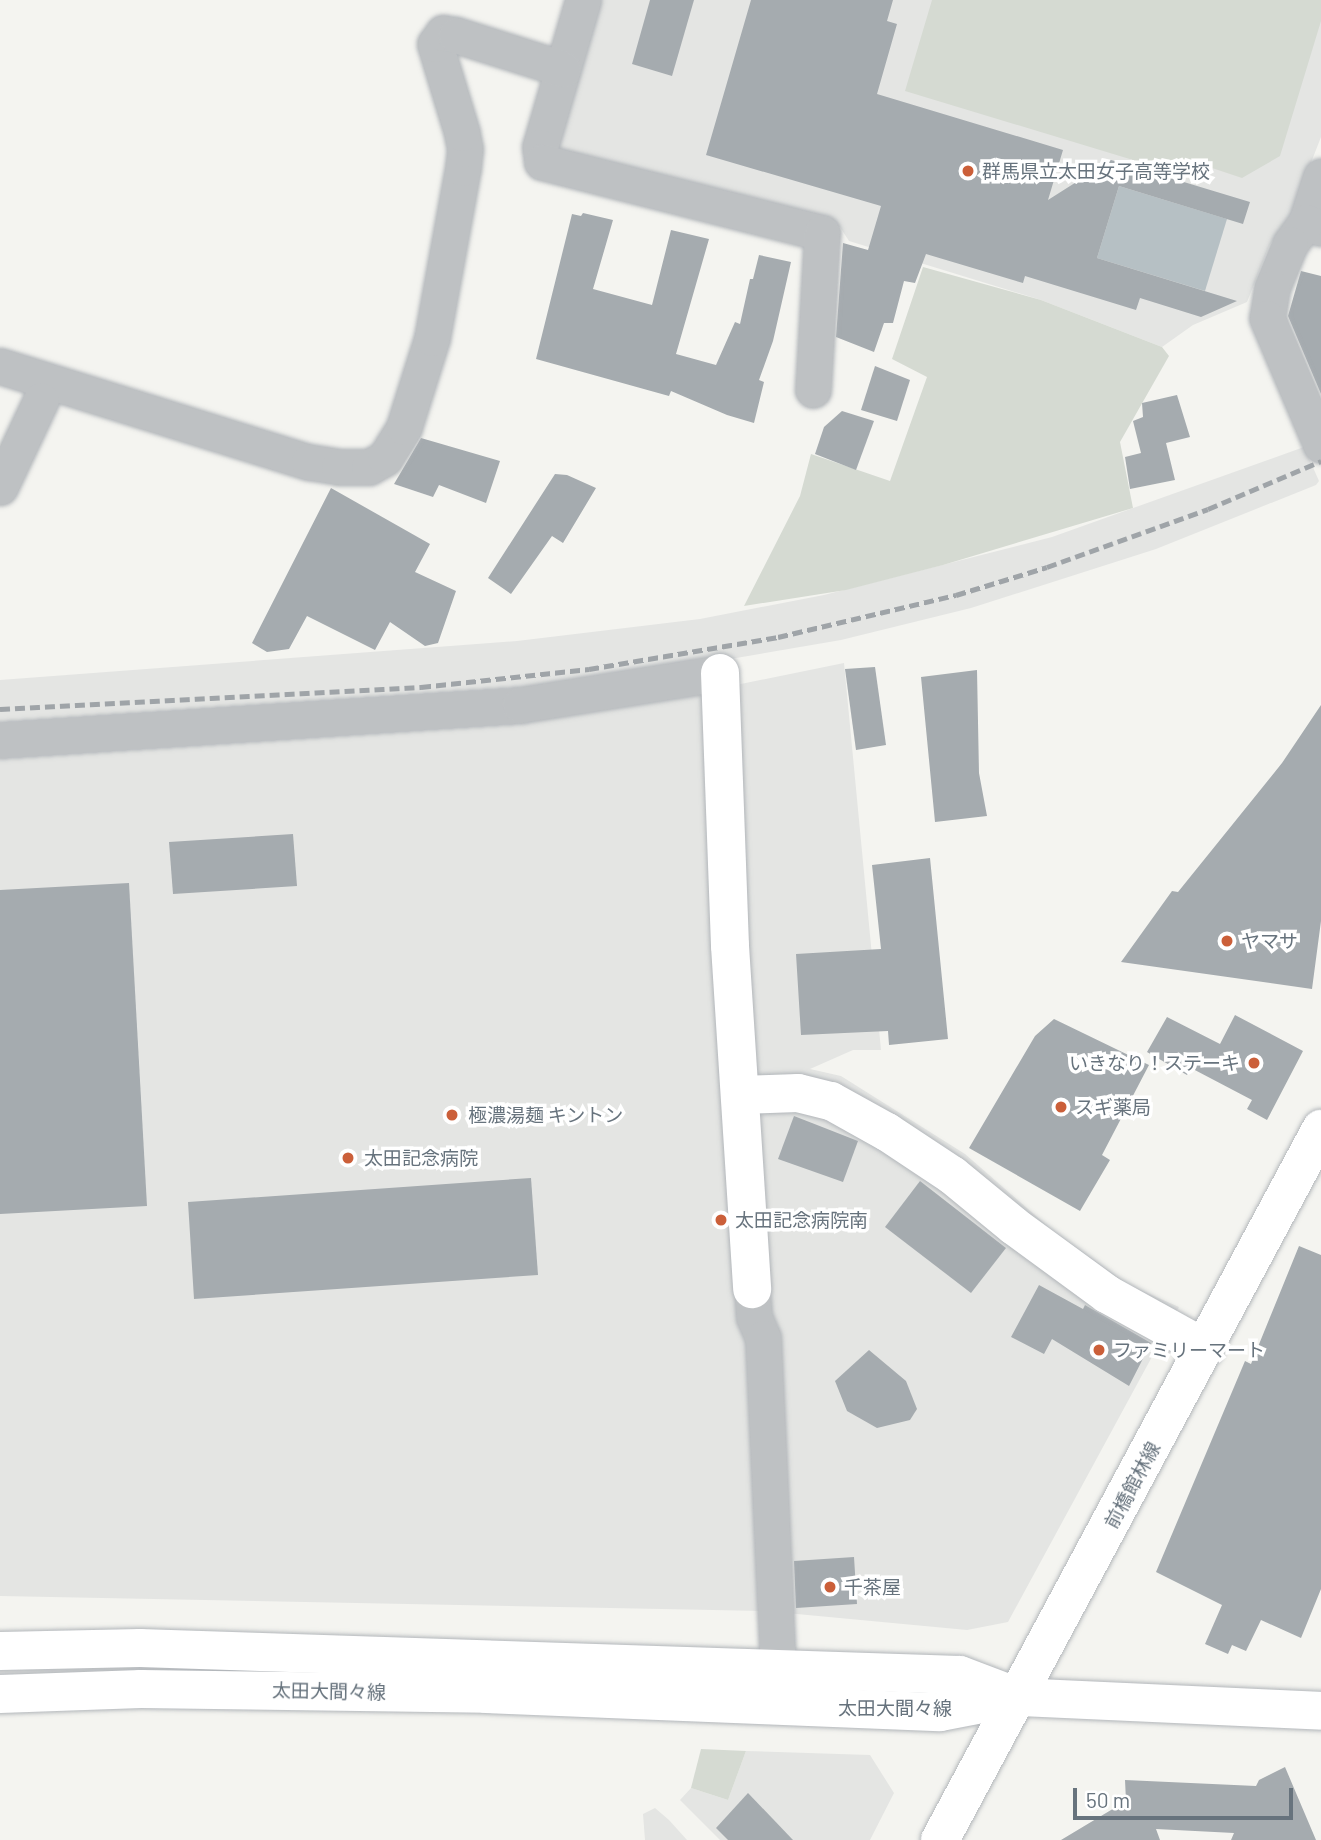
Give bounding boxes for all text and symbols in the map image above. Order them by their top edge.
place label: 群馬県立太田女子高等学校 [982,160,1210,182]
marker: 群馬県立太田女子高等学校 [960,163,976,179]
place label: ヤマサ [1241,930,1298,952]
marker: ヤマサ [1219,933,1235,949]
place label: いきなり！ステーキ [1069,1052,1240,1074]
marker: いきなり！ステーキ [1246,1055,1262,1071]
place label: スギ薬局 [1075,1096,1151,1118]
marker: スギ薬局 [1053,1099,1069,1115]
place label: 極濃湯麺 キントン [468,1104,624,1126]
marker: 極濃湯麺 キントン [442,1105,462,1125]
place label: 太田記念病院 [364,1147,478,1169]
marker: 太田記念病院 [338,1148,358,1168]
place label: 太田記念病院南 [735,1209,868,1231]
marker: 太田記念病院南 [713,1212,729,1228]
place label: ファミリーマート [1113,1339,1265,1361]
marker: ファミリーマート [1091,1342,1107,1358]
street label: 前橋館林線 [1100,1438,1164,1532]
place label: 千茶屋 [844,1576,901,1598]
marker: 千茶屋 [822,1579,838,1595]
street label: 太田大間々線 [272,1679,386,1703]
street label: 太田大間々線 [838,1697,952,1719]
scale bar [1076,1773,1296,1817]
text: 50 m [1086,1787,1130,1812]

